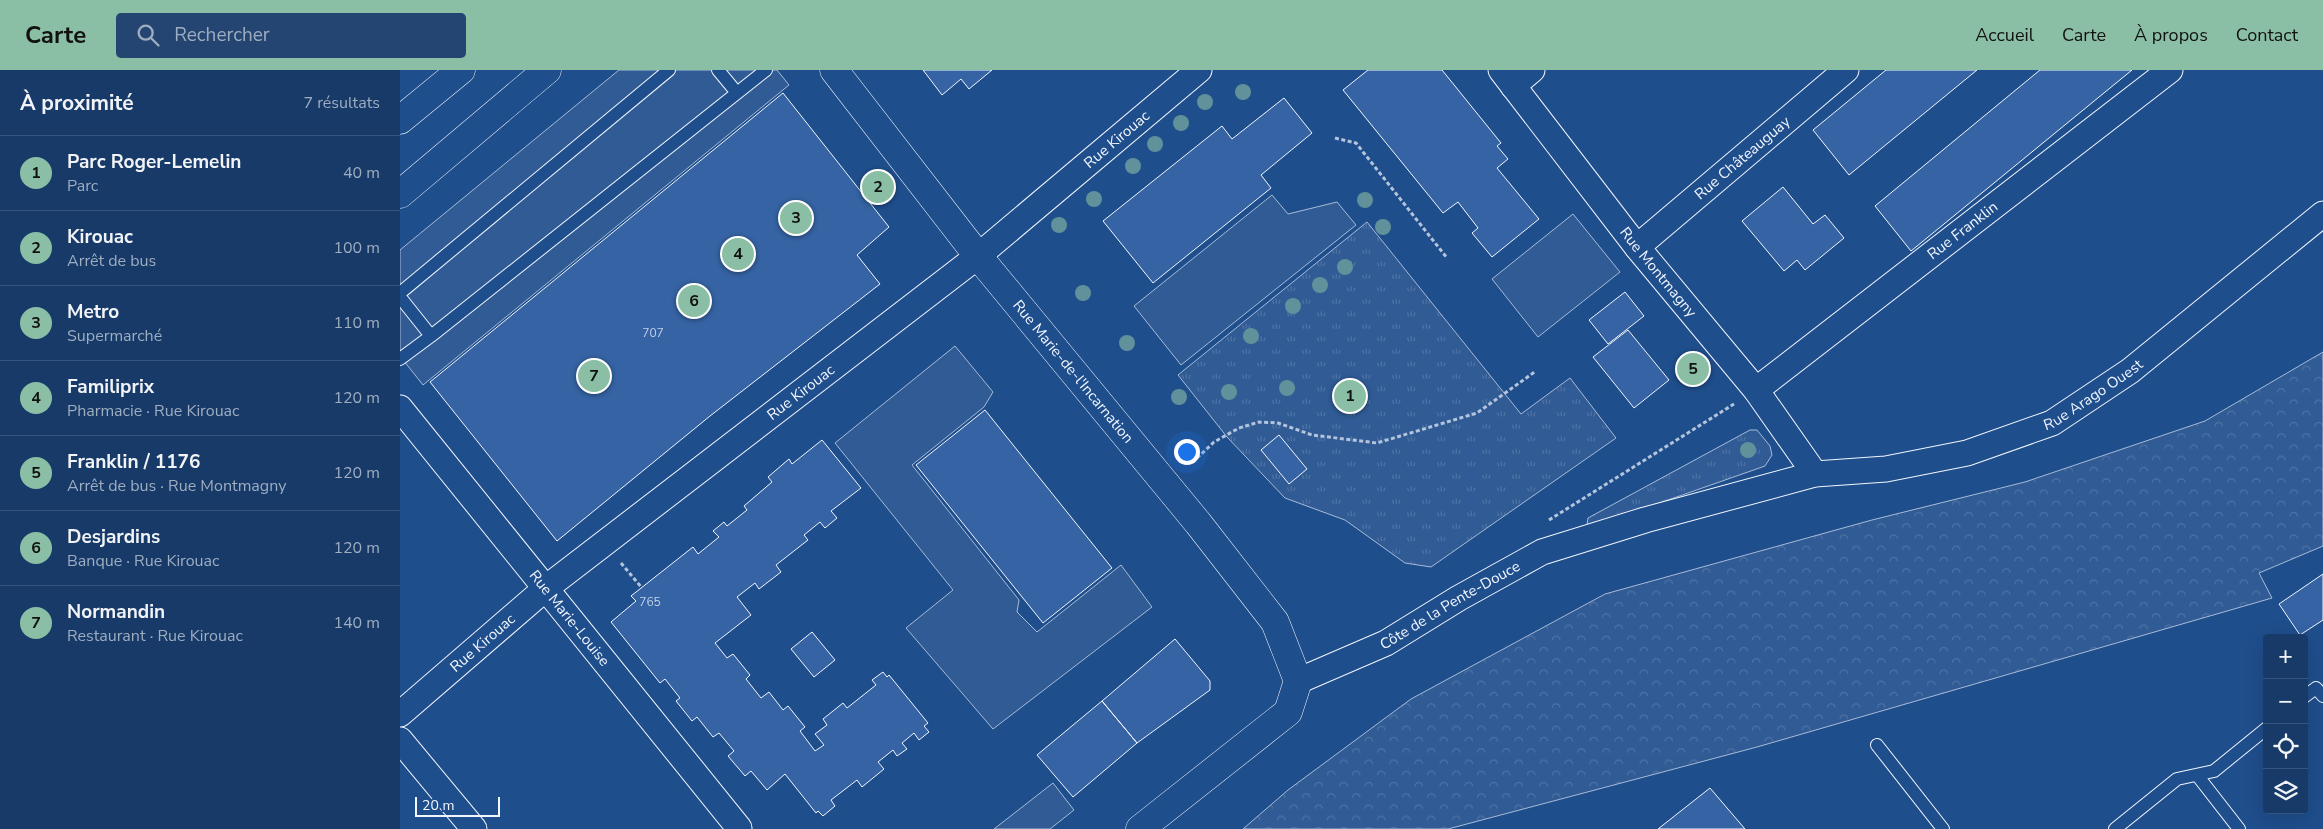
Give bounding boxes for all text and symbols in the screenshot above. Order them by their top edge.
search box [116,13,466,58]
text: Carte [25,19,86,51]
icon: search [134,21,162,49]
text: Rechercher [174,22,270,48]
text: Accueil [1975,23,2034,47]
text: Carte [2062,23,2106,47]
text: À propos [2134,23,2208,47]
text: Contact [2236,23,2298,47]
text: À proximité [20,89,134,117]
text: 7 résultats [304,92,380,114]
street label: Rue Kirouac [1080,106,1154,173]
street label: Rue Châteauguay [1690,111,1794,204]
text: Parc Roger-Lemelin [67,149,241,175]
text: 1 [31,162,41,184]
text: 40 m [343,162,380,184]
pin: 2 [862,168,894,206]
text: Parc [67,175,98,197]
street label: Rue Franklin [1923,197,2002,264]
pin: 3 [780,199,812,237]
street label: Rue Montmagny [1615,223,1701,321]
text: Kirouac [67,224,133,250]
pin: 4 [722,235,754,273]
text: 2 [31,237,41,259]
text: 100 m [333,237,380,259]
text: Arrêt de bus [67,250,156,272]
pin: 6 [678,282,710,320]
street label: Rue Marie-de-l'Incarnation [1008,296,1138,447]
text: Metro [67,299,119,325]
text: 3 [31,312,41,334]
text: 110 m [333,312,380,334]
text: Supermarché [67,325,162,347]
house number: 707 [642,325,664,341]
pin: 5 [1677,350,1709,388]
street label: Rue Arago Ouest [2041,354,2148,435]
pin: 7 [578,357,610,395]
street label: Rue Kirouac [763,360,839,425]
text: Familiprix [67,374,154,400]
pin: 1 [1334,377,1366,415]
text: 4 [31,387,41,409]
text: 120 m [333,387,380,409]
text: Pharmacie · Rue Kirouac [67,400,240,422]
your location [1174,439,1200,465]
text: Franklin / 1176 [67,449,200,475]
text: 5 [31,462,41,484]
text: 120 m [333,462,380,484]
text: Arrêt de bus · Rue Montmagny [67,475,286,497]
text: Desjardins [67,524,160,550]
text: 6 [31,537,41,559]
text: 120 m [333,537,380,559]
text: Banque · Rue Kirouac [67,550,219,572]
street label: Côte de la Pente-Douce [1377,556,1524,654]
street label: Rue Marie-Louise [525,566,614,670]
house number: 765 [639,594,661,610]
text: Normandin [67,599,165,625]
street label: Rue Kirouac [446,609,519,677]
text: 7 [31,612,41,634]
text: 140 m [333,612,380,634]
text: Restaurant · Rue Kirouac [67,625,243,647]
map controls [2263,634,2308,814]
button: + [2263,634,2308,679]
button: − [2263,679,2308,724]
button: locate [2263,724,2308,769]
button: layers [2263,769,2308,814]
scale bar [415,794,500,817]
text: 20 m [422,796,454,815]

